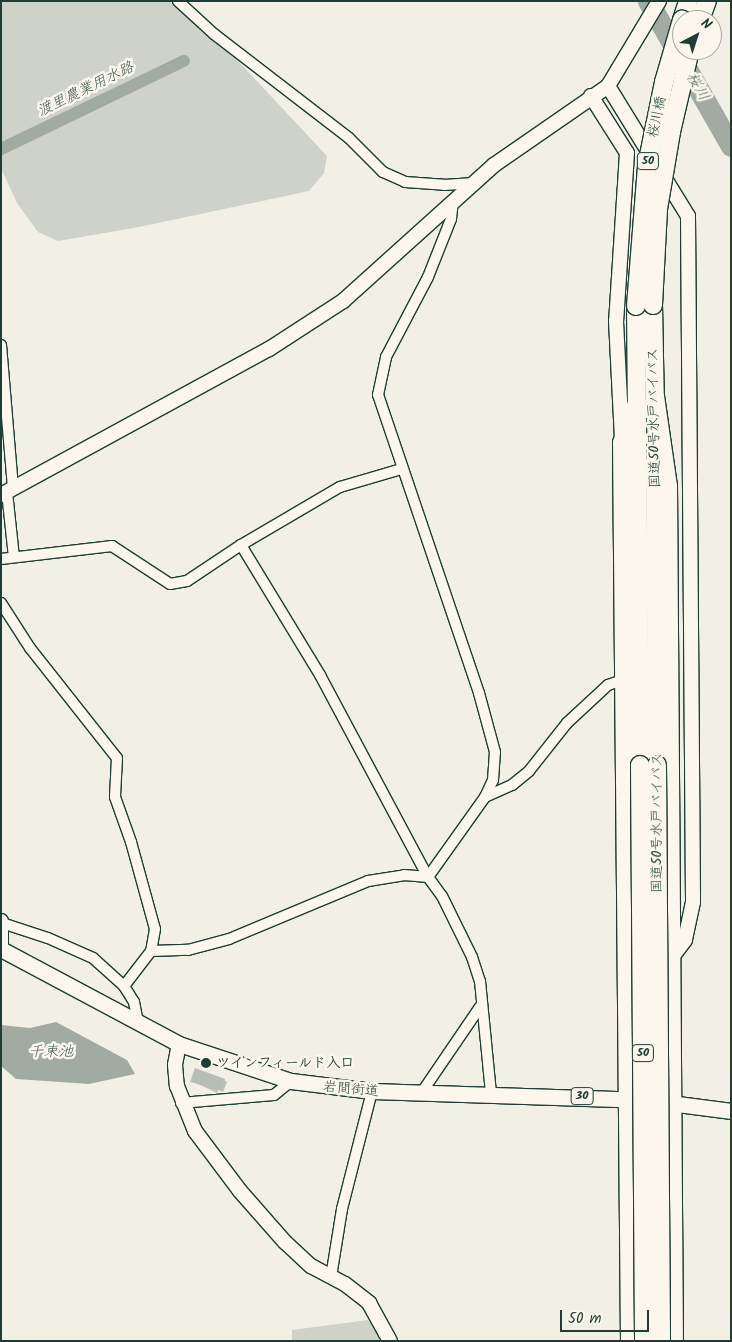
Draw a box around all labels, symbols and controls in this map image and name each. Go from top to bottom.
north arrow [672,10,722,60]
text: N [696,13,716,36]
water label: 渡里農業用水路 [35,59,137,121]
water label: 桜川 [682,70,712,104]
street label: 桜川橋 [644,95,670,139]
road number: 50 [637,152,659,170]
street label: 国道50号水戸バイパス [644,348,664,488]
street label: 国道50号水戸バイパス [649,753,665,893]
water label: 千束池 [29,1044,73,1062]
road number: 50 [632,1044,654,1062]
place label: ツインフィールド入口 [216,1055,356,1071]
marker: ツインフィールド入口 [200,1057,212,1069]
street label: 岩間街道 [322,1078,380,1100]
road number: 30 [570,1086,594,1106]
scale bar [562,1300,651,1332]
text: 50 m [568,1307,602,1331]

